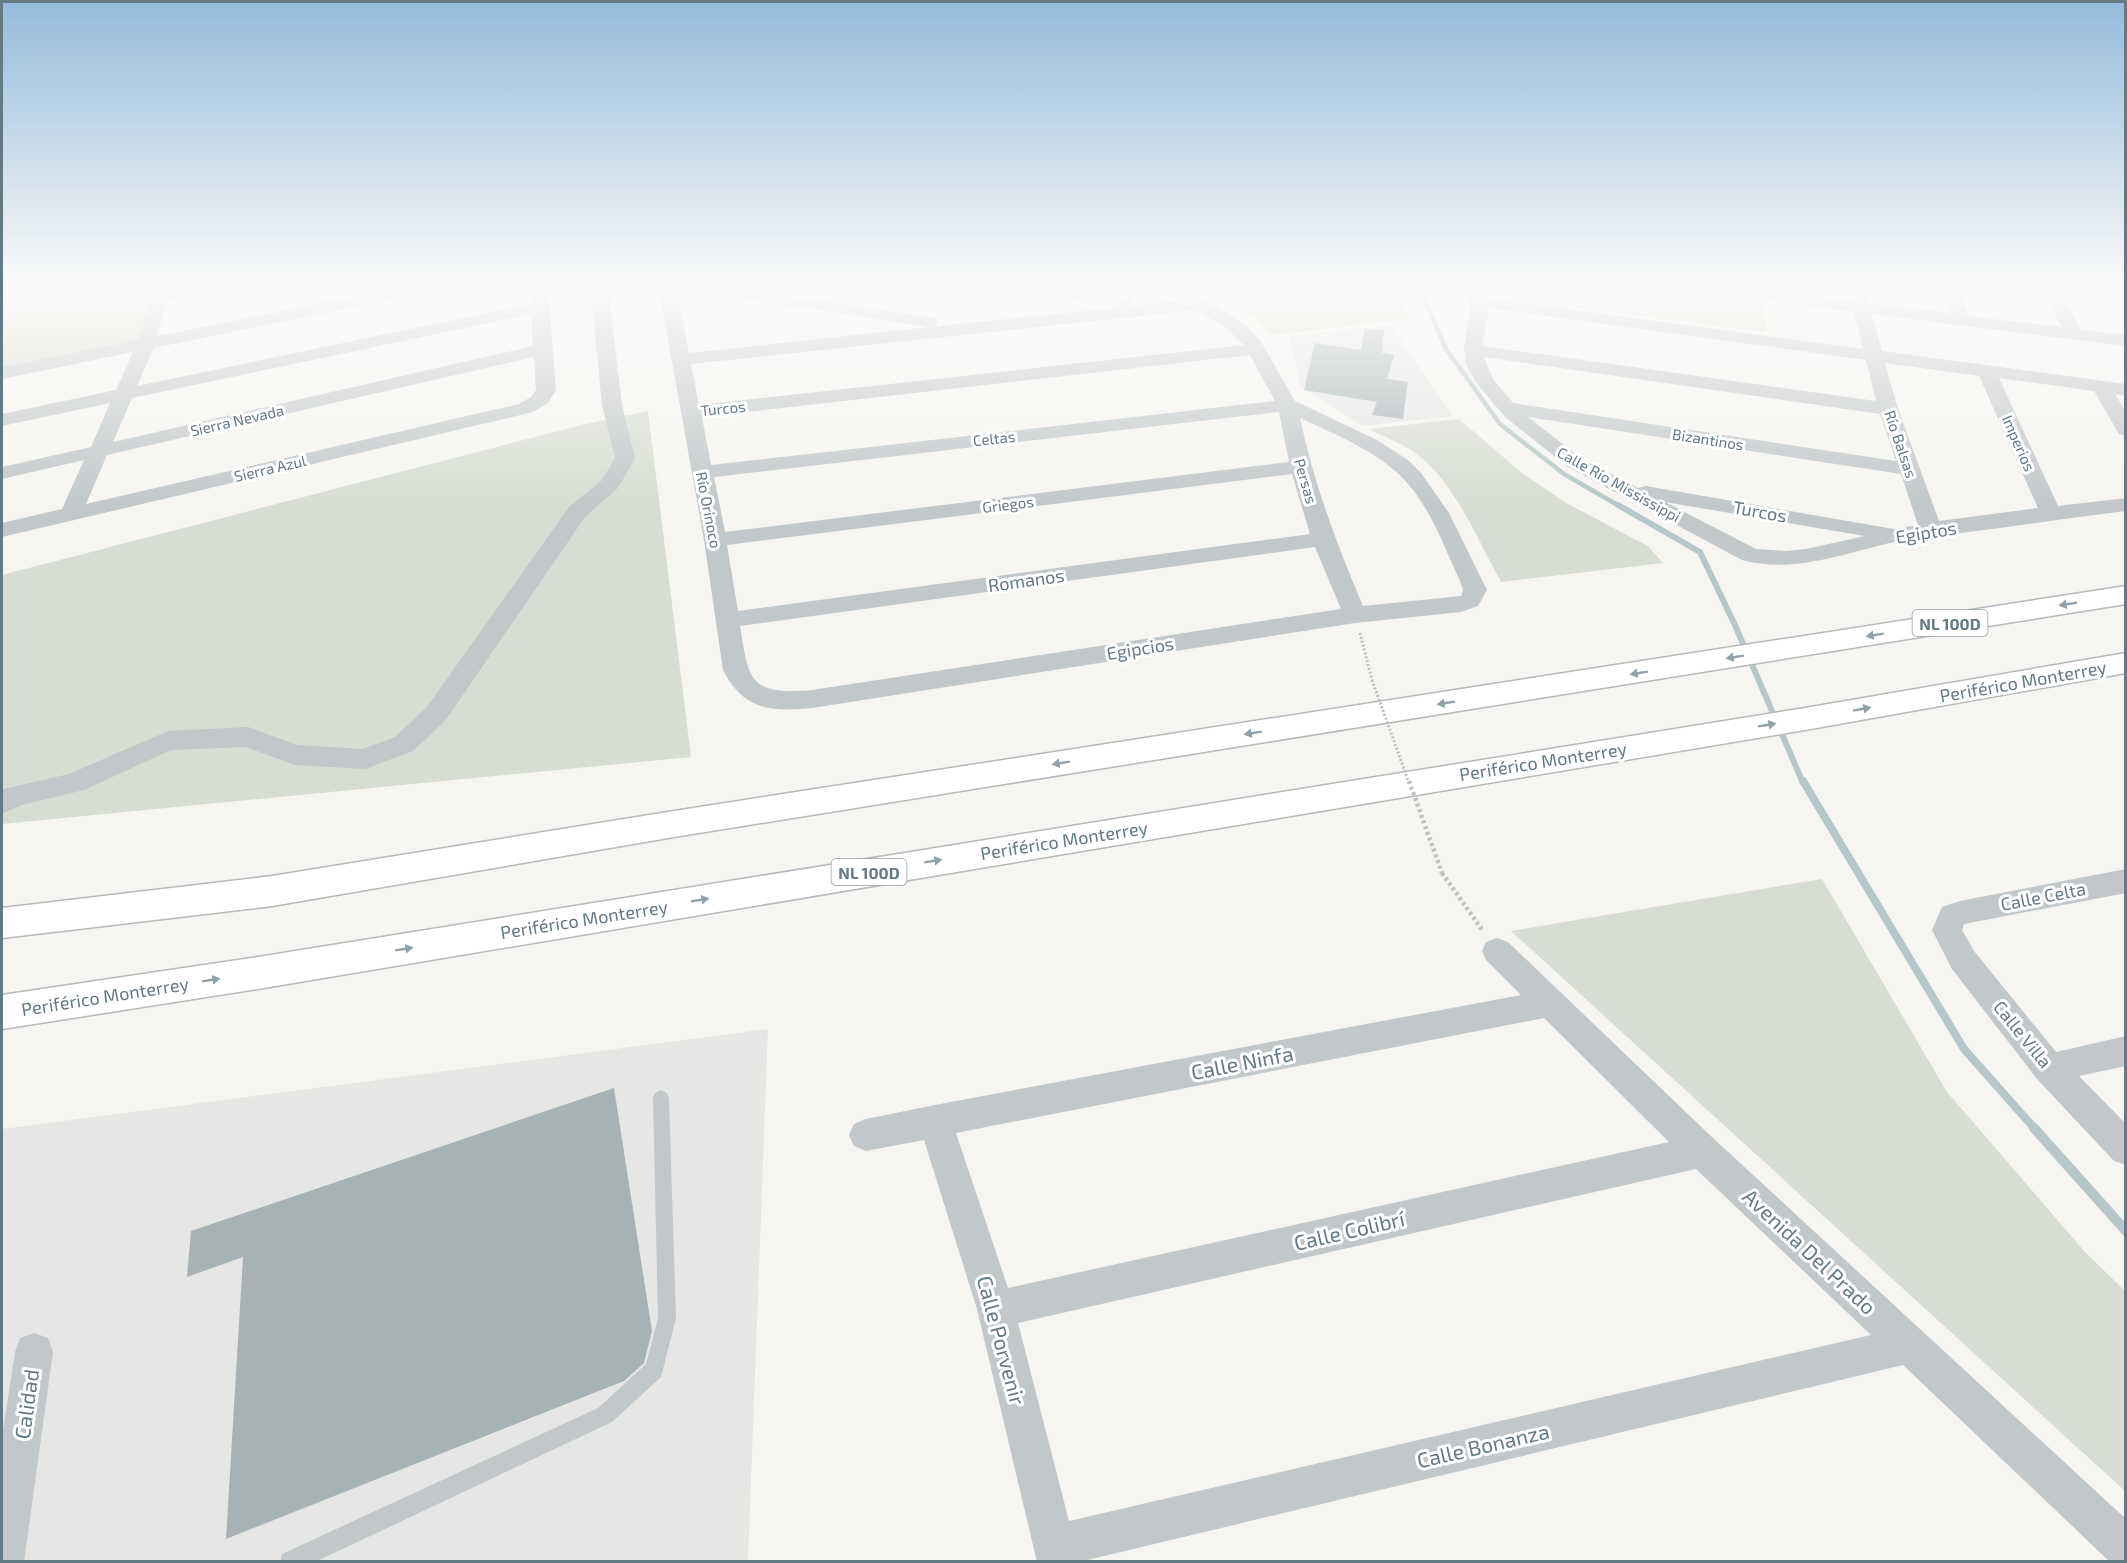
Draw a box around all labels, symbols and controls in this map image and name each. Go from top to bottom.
street label: Turcos [700,397,746,419]
street label: Sierra Nevada [189,401,285,439]
street label: Río Balsas [1881,408,1921,480]
street label: Imperios [1999,412,2039,474]
street label: Bizantinos [1671,424,1745,454]
street label: Celtas [972,427,1016,449]
street label: Calle Río Mississippi [1554,443,1684,525]
street label: Sierra Azul [232,451,308,485]
street label: Persas [1291,456,1321,506]
street label: Río Orinoco [693,470,725,550]
street label: Griegos [981,492,1035,516]
street label: Turcos [1731,495,1789,527]
street label: Egiptos [1894,516,1958,548]
street label: Romanos [986,564,1066,596]
one-way arrow [2058,600,2077,609]
road number: NL 100D [1912,610,1988,636]
one-way arrow [1866,631,1885,640]
street label: Egipcios [1105,632,1175,664]
one-way arrow [1726,653,1745,662]
street label: Periférico Monterrey [1938,655,2109,707]
one-way arrow [1629,668,1648,677]
one-way arrow [1436,699,1455,708]
one-way arrow [1853,704,1872,713]
one-way arrow [1757,720,1776,729]
one-way arrow [1244,729,1263,738]
street label: Periférico Monterrey [1458,737,1629,785]
one-way arrow [1051,759,1070,768]
street label: Periférico Monterrey [979,816,1150,864]
one-way arrow [924,857,943,866]
road number: NL 100D [832,859,906,885]
street label: Calle Celta [1998,877,2088,915]
street label: Periférico Monterrey [499,895,670,943]
one-way arrow [690,895,709,904]
one-way arrow [394,944,413,953]
street label: Periférico Monterrey [20,972,191,1020]
one-way arrow [202,975,221,984]
street label: Calle Villa [1989,996,2057,1072]
street label: Calle Ninfa [1189,1040,1295,1084]
street label: Avenida Del Prado [1738,1183,1882,1319]
street label: Calle Colibrí [1291,1205,1408,1255]
street label: Calle Porvenir [973,1273,1031,1408]
street label: Calidad [9,1367,43,1441]
street label: Calle Bonanza [1414,1418,1552,1472]

